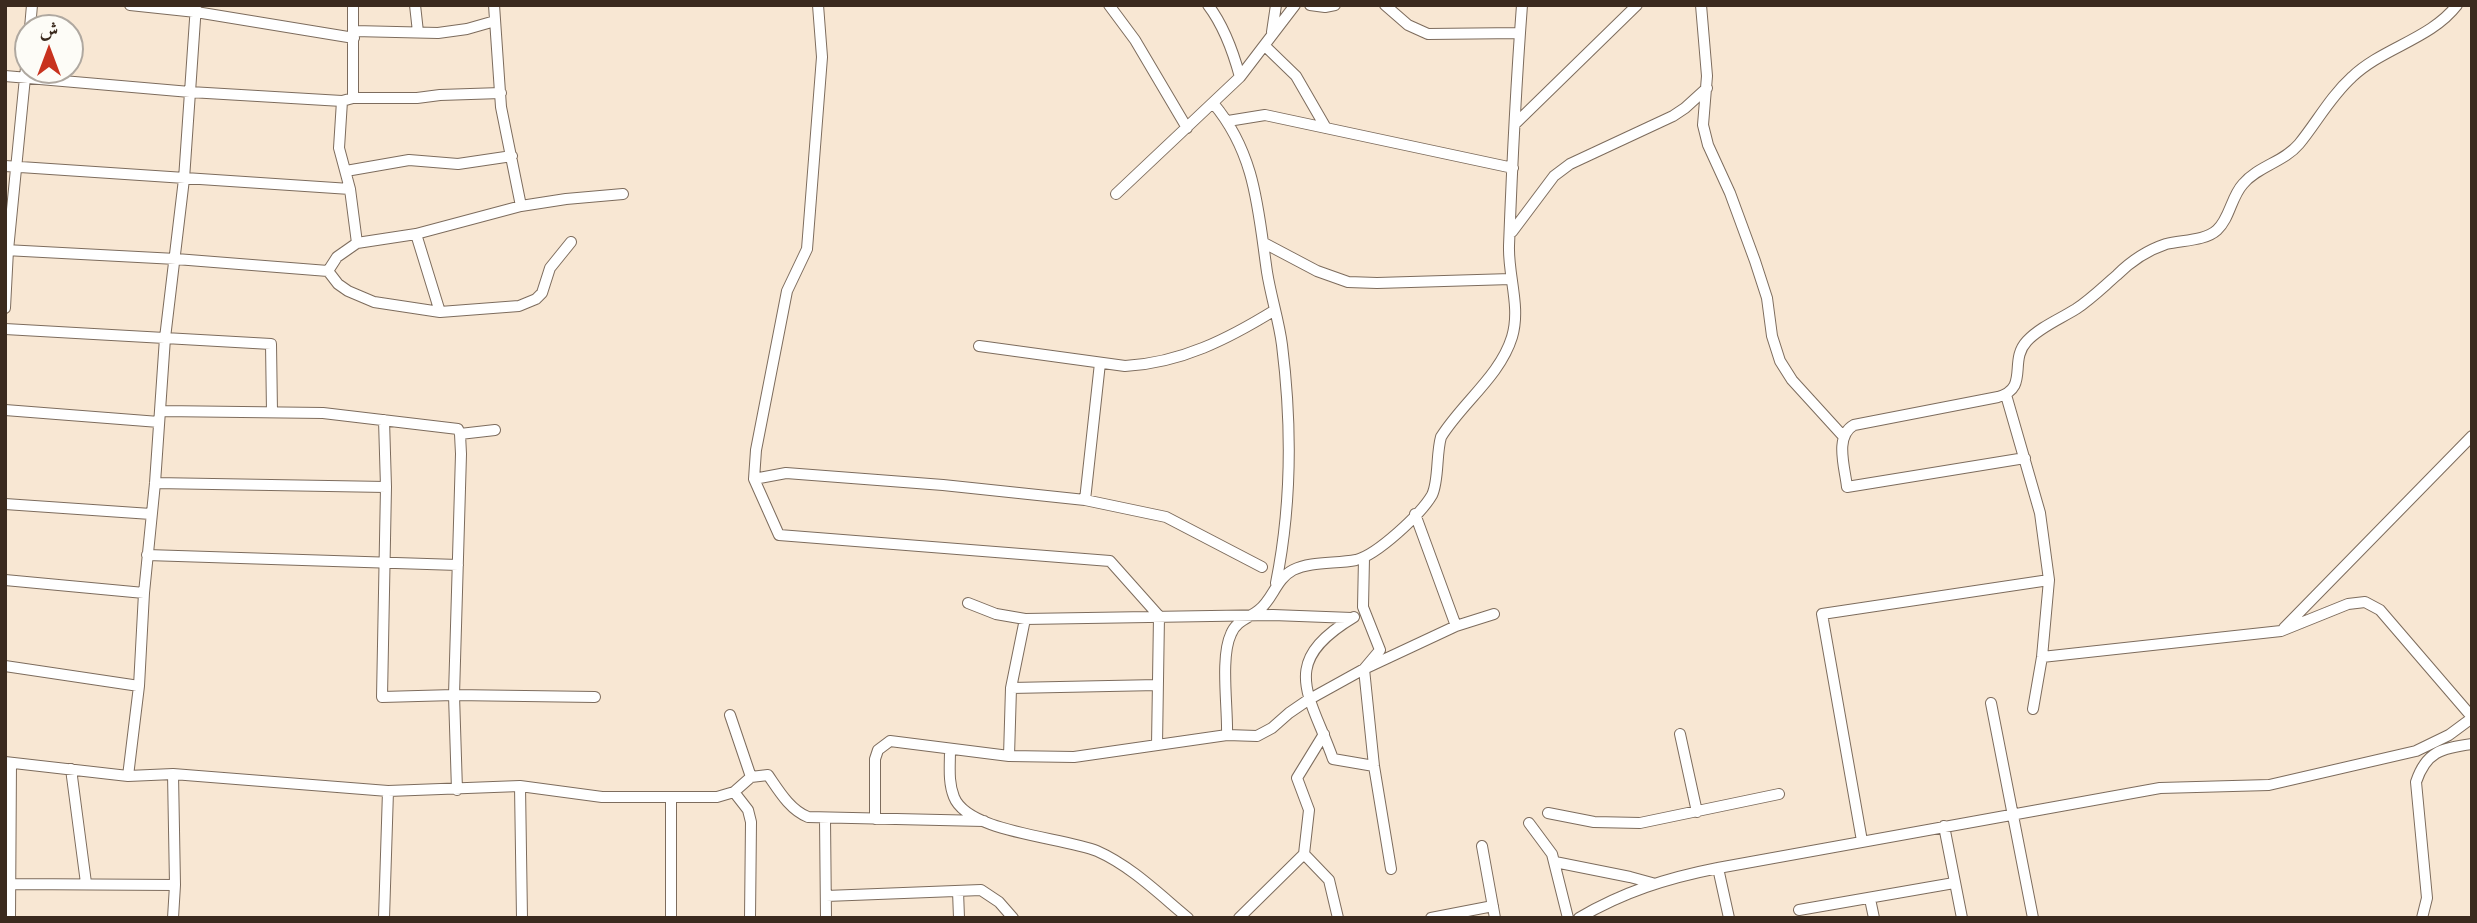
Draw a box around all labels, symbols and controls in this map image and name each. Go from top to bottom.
north arrow [14,14,84,84]
text: ش [40,18,58,42]

